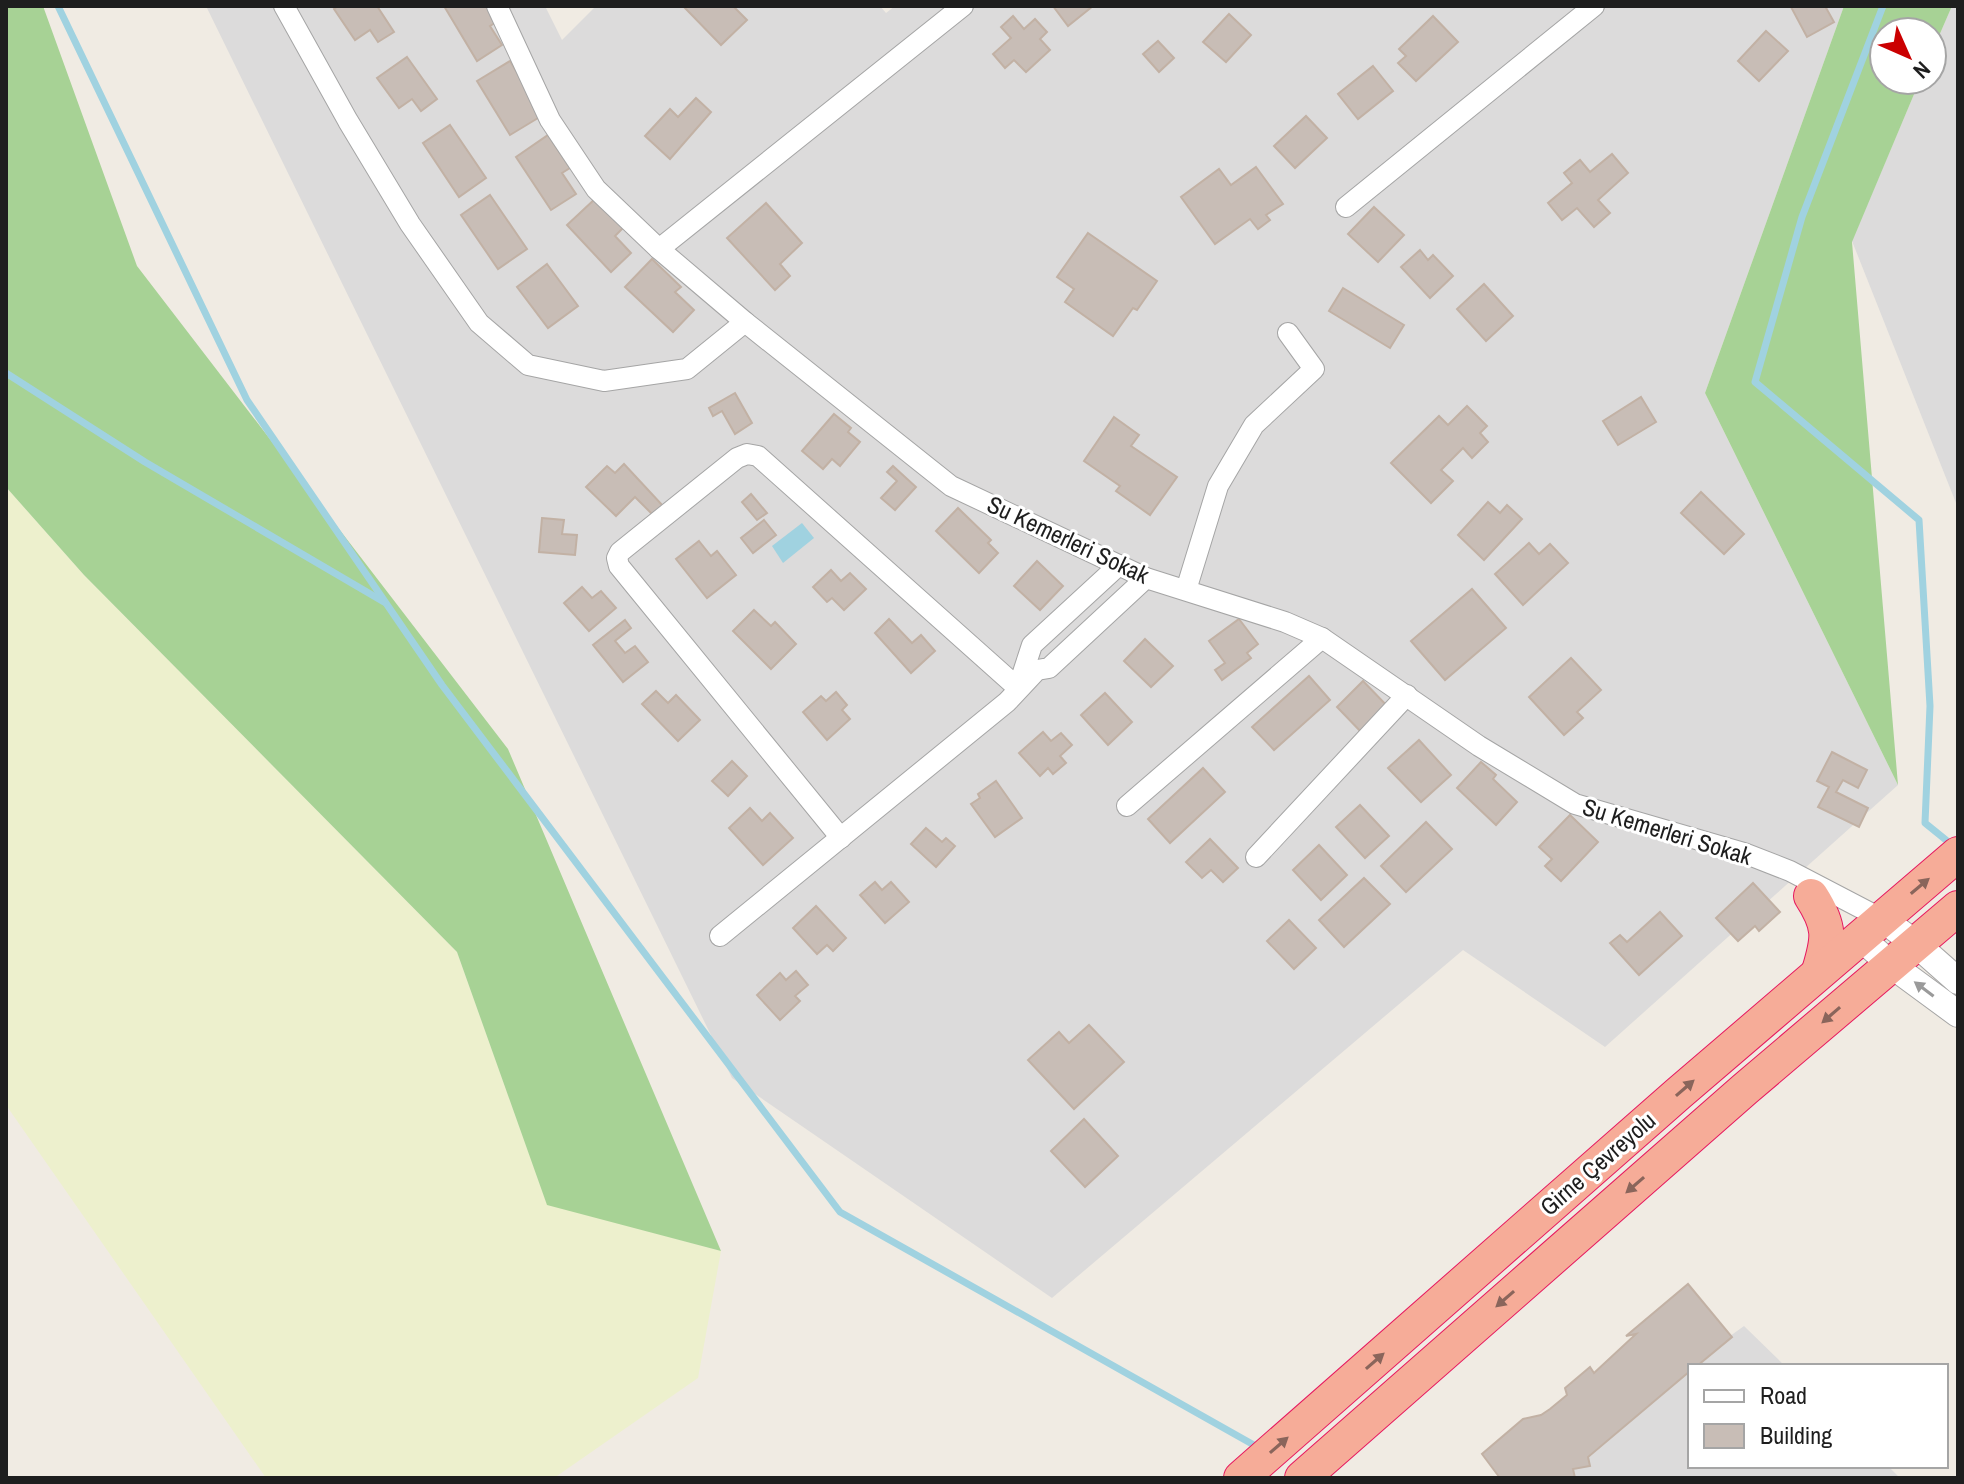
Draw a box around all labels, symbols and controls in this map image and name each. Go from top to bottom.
north arrow [1868,16,1948,96]
text: N [1907,55,1937,85]
street label: Su Kemerleri Sokak [982,488,1155,591]
street label: Su Kemerleri Sokak [1579,790,1756,872]
one-way arrow [1910,878,1930,895]
one-way arrow [1914,982,1934,998]
one-way arrow [1822,1006,1842,1023]
one-way arrow [1674,1080,1694,1097]
street label: Girne Çevreyolu [1533,1104,1662,1222]
one-way arrow [1625,1176,1645,1193]
one-way arrow [1495,1290,1514,1308]
one-way arrow [1364,1353,1384,1370]
legend [1688,1364,1948,1468]
text: Road [1760,1379,1807,1411]
text: Building [1760,1419,1832,1451]
one-way arrow [1269,1437,1288,1455]

